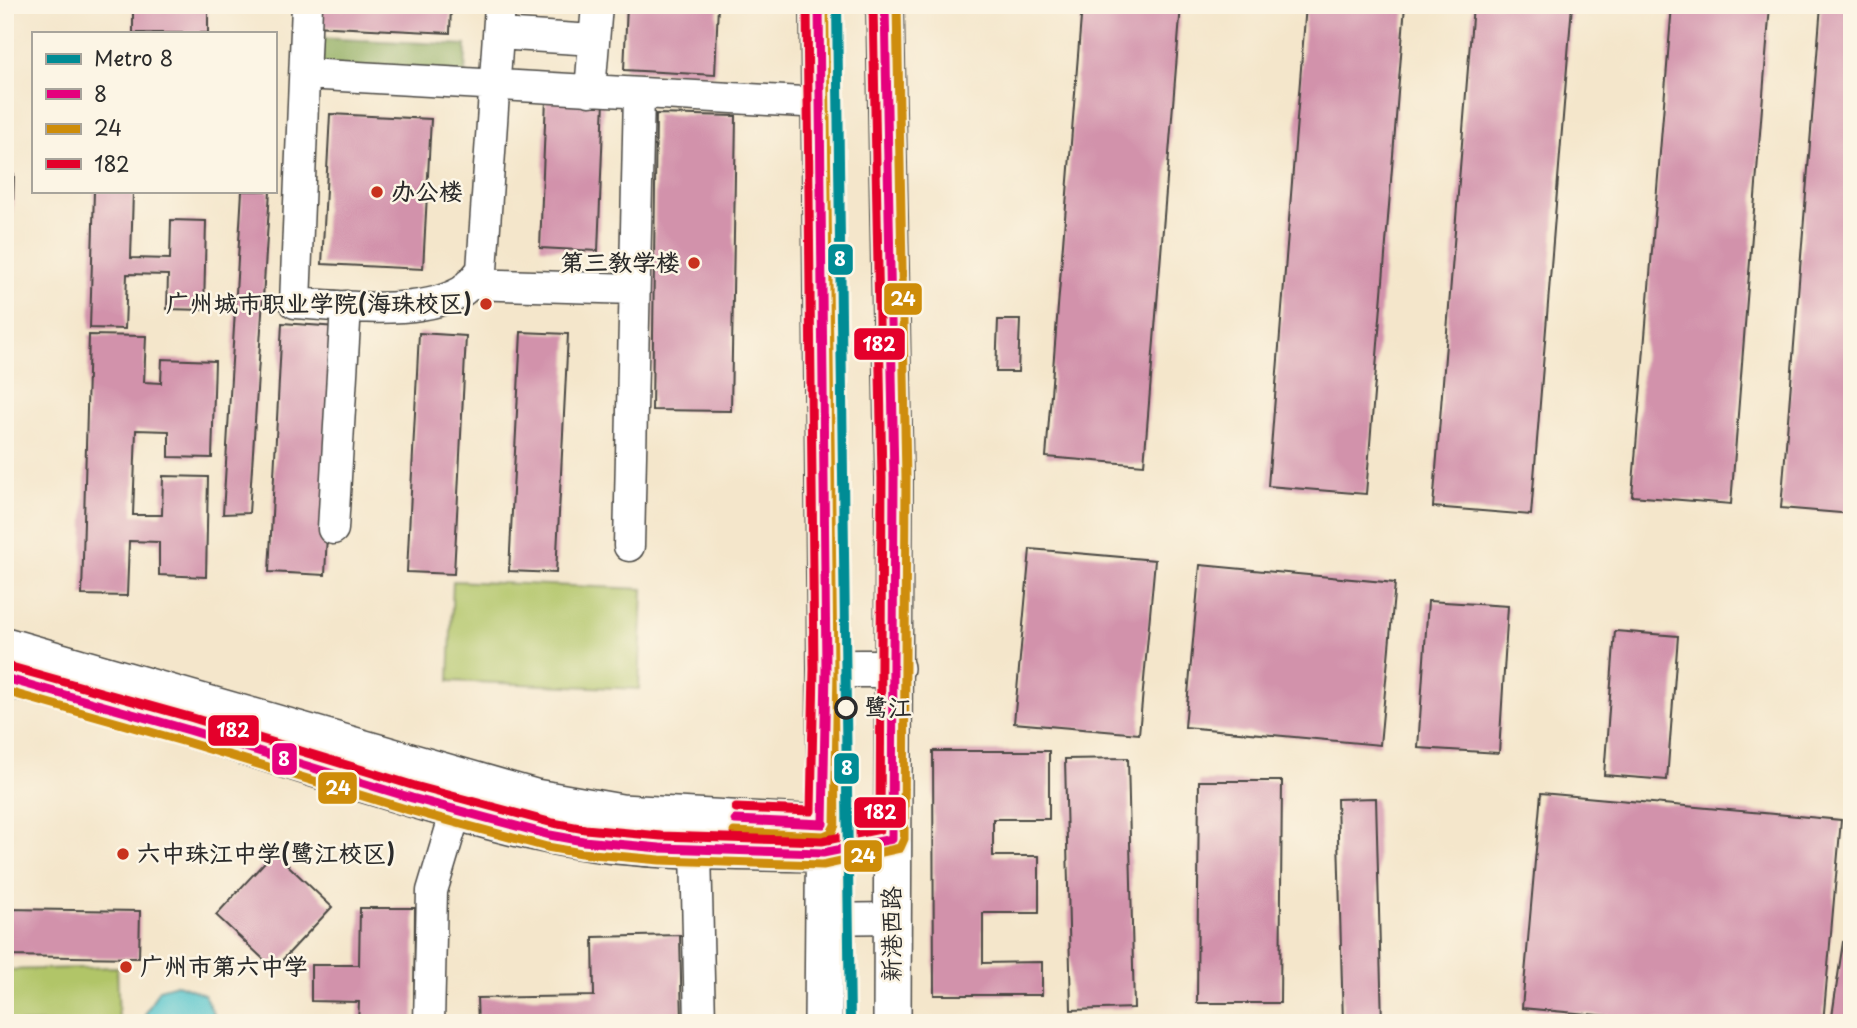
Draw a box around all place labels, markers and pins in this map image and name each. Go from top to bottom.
place label: 办公楼 [391,172,463,208]
marker: 办公楼 [369,184,385,200]
place label: 第三教学楼 [560,243,680,279]
marker: 第三教学楼 [686,255,702,271]
place label: 广州城市职业学院(海珠校区) [166,284,472,320]
marker: 广州城市职业学院(海珠校区) [478,296,494,312]
place label: 鹭江 [864,688,912,724]
marker: 鹭江 [835,697,857,719]
place label: 六中珠江中学(鹭江校区) [137,834,395,870]
marker: 六中珠江中学(鹭江校区) [115,846,131,862]
place label: 广州市第六中学 [140,947,308,983]
marker: 广州市第六中学 [118,959,134,975]

